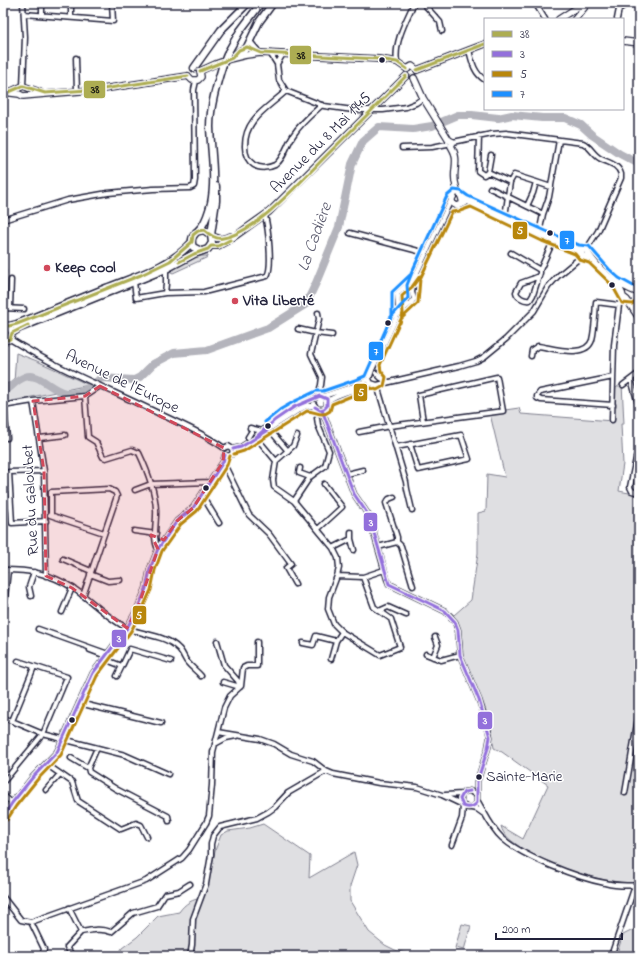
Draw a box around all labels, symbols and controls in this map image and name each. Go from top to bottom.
legend [484,18,624,110]
text: 38 [520,26,530,44]
line badge: 38 [289,45,312,65]
text: 3 [520,46,525,64]
text: 38 [296,48,306,64]
unlabelled marker [377,55,387,65]
text: 5 [520,66,527,84]
line badge: 38 [83,80,106,99]
text: 38 [90,82,100,98]
text: 7 [520,86,525,104]
street label: Avenue du 8 Mai 1945 [265,87,377,199]
water label: La Cadière [291,198,339,275]
line badge: 5 [512,221,528,240]
text: 5 [517,223,524,239]
unlabelled marker [545,228,555,238]
line badge: 7 [559,230,575,250]
text: 7 [565,233,570,249]
place label: Keep cool [55,256,116,280]
marker: Keep cool [42,263,52,273]
unlabelled marker [607,280,617,290]
place label: Vita Liberté [242,289,315,313]
marker: Vita Liberté [230,296,240,306]
unlabelled marker [383,318,393,328]
line badge: 7 [368,341,384,361]
street label: Avenue de l'Europe [61,344,184,420]
text: 7 [374,344,379,360]
line badge: 5 [353,383,368,402]
text: 5 [358,385,365,401]
unlabelled marker [263,421,273,431]
street label: Rue du Galoubet [16,443,46,556]
unlabelled marker [201,483,211,493]
line badge: 3 [363,512,378,532]
text: 3 [368,515,374,531]
line badge: 5 [132,605,147,625]
text: 5 [136,608,143,624]
line badge: 3 [111,629,127,648]
text: 3 [116,631,122,647]
line badge: 3 [477,711,493,730]
text: 3 [482,713,488,729]
unlabelled marker [67,715,77,725]
place label: Sainte-Marie [486,766,563,788]
marker: Sainte-Marie [474,772,484,782]
scale bar [496,915,622,941]
text: 200 m [502,921,531,939]

